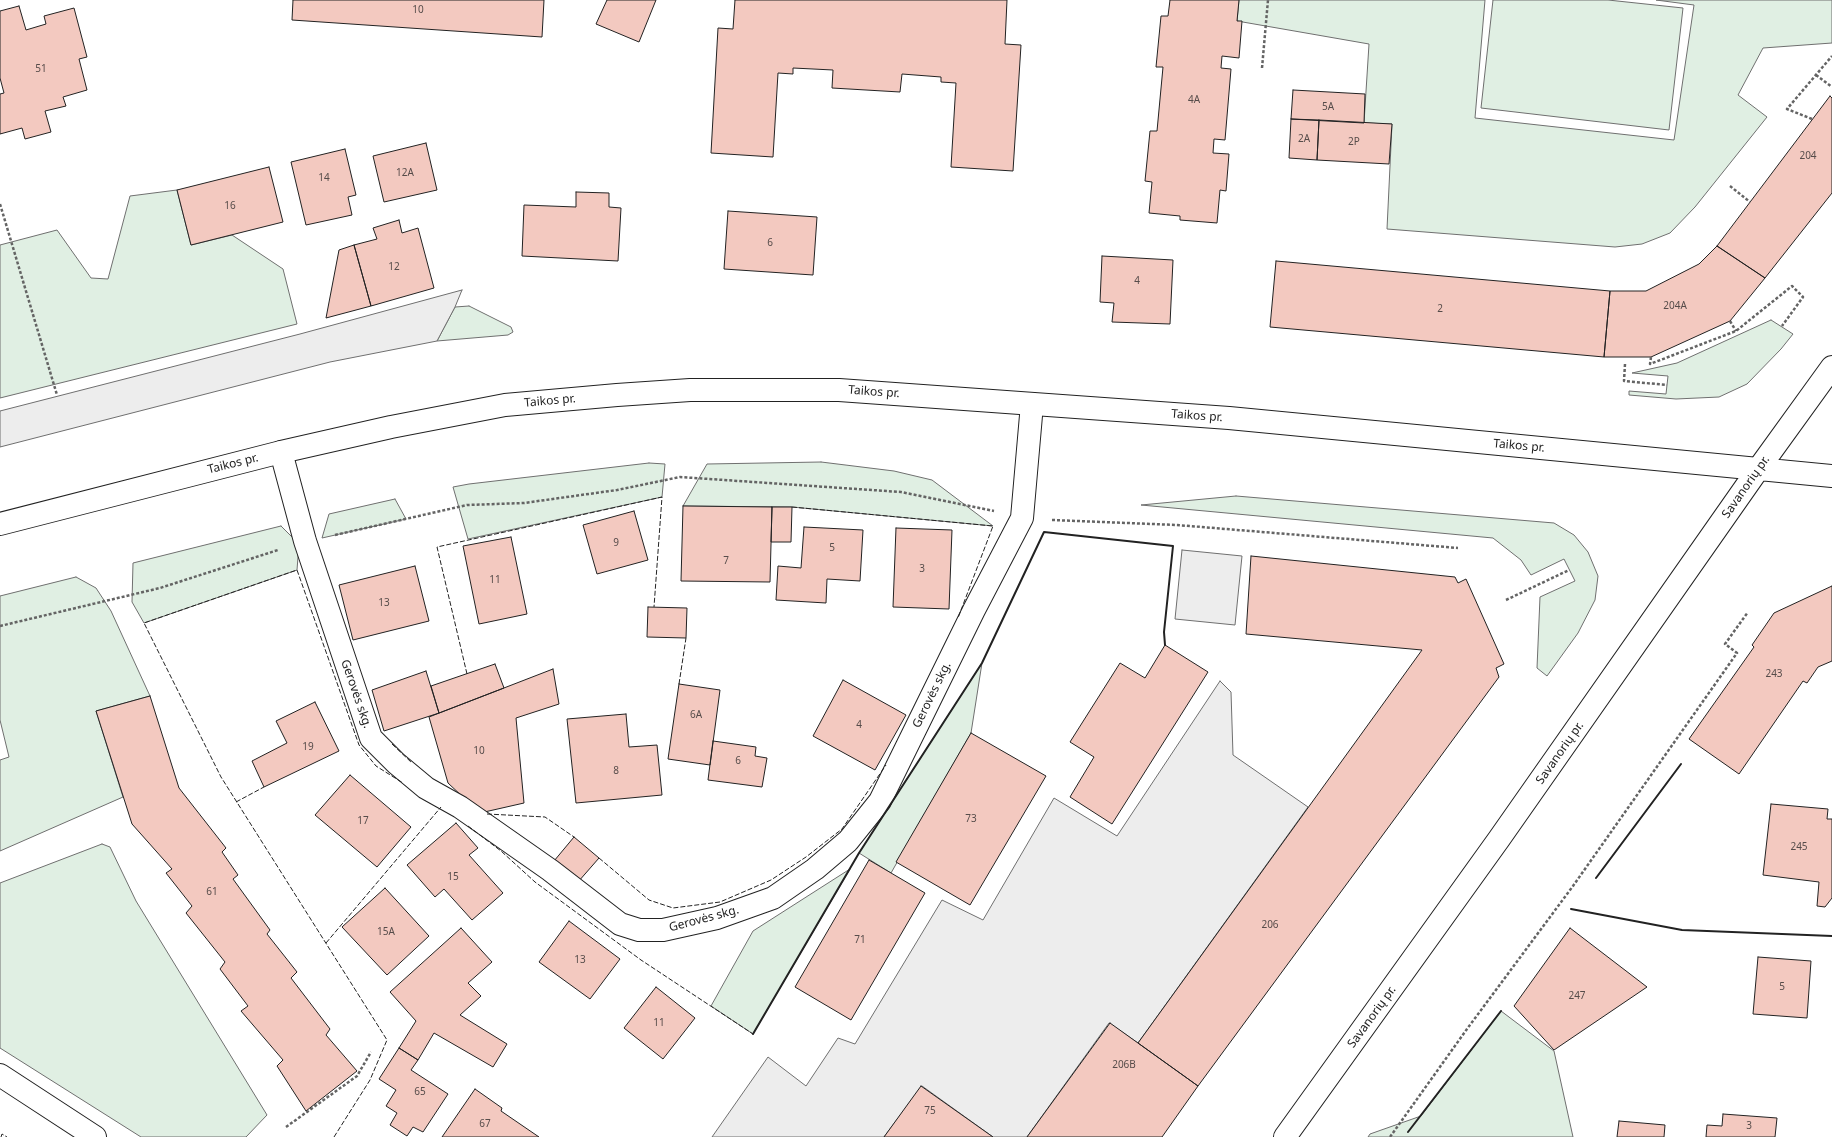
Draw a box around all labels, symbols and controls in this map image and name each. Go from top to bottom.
house number: 10 [412,4,424,16]
house number: 51 [35,63,47,75]
house number: 4A [1188,94,1200,106]
house number: 5A [1322,101,1334,113]
house number: 2A [1298,133,1310,145]
house number: 2P [1348,136,1360,148]
house number: 204 [1799,150,1817,162]
house number: 12A [396,167,414,179]
house number: 14 [318,172,330,184]
house number: 16 [224,200,236,212]
house number: 6 [767,237,773,249]
house number: 12 [388,261,400,273]
house number: 4 [1134,275,1140,287]
house number: 204A [1663,300,1687,312]
house number: 2 [1437,303,1443,315]
street label: Taikos pr. [848,383,900,401]
street label: Taikos pr. [524,392,576,410]
street label: Taikos pr. [1171,407,1223,425]
street label: Taikos pr. [1493,437,1545,455]
street label: Taikos pr. [206,451,260,477]
street label: Savanorių pr. [1719,453,1773,521]
house number: 9 [613,537,619,549]
house number: 5 [829,542,835,554]
house number: 7 [723,555,729,567]
house number: 3 [919,563,925,575]
house number: 11 [489,574,501,586]
house number: 13 [378,597,390,609]
street label: Gerovės skg. [338,658,374,730]
street label: Gerovės skg. [910,660,954,730]
house number: 243 [1765,668,1783,680]
house number: 6A [690,709,702,721]
house number: 4 [856,719,862,731]
street label: Savanorių pr. [1533,719,1587,787]
house number: 19 [302,741,314,753]
house number: 10 [473,745,485,757]
house number: 6 [735,755,741,767]
house number: 8 [613,765,619,777]
house number: 73 [965,813,977,825]
house number: 17 [357,815,369,827]
house number: 245 [1790,841,1808,853]
house number: 15 [447,871,459,883]
house number: 61 [206,886,218,898]
street label: Gerovės skg. [667,903,741,935]
house number: 206 [1261,919,1279,931]
house number: 15A [377,926,395,938]
house number: 71 [854,934,866,946]
house number: 13 [574,954,586,966]
house number: 5 [1779,981,1785,993]
street label: Savanorių pr. [1345,983,1399,1051]
house number: 247 [1568,990,1586,1002]
house number: 11 [653,1017,665,1029]
house number: 206B [1112,1059,1136,1071]
house number: 65 [414,1086,426,1098]
house number: 75 [924,1105,936,1117]
house number: 67 [479,1118,491,1130]
house number: 3 [1746,1120,1752,1132]

